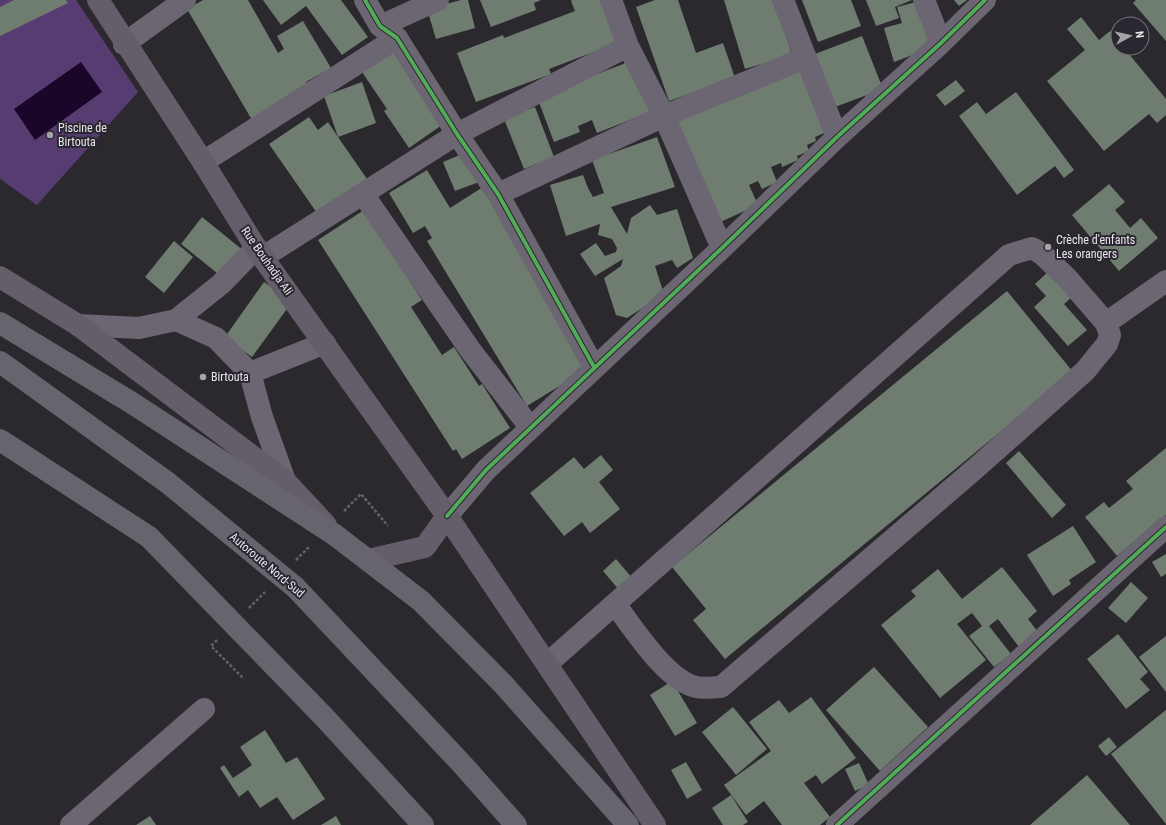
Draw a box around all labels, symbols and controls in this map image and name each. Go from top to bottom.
north arrow [1110,16,1150,56]
text: N [1133,30,1146,39]
place label: Piscine de Birtouta [58,121,107,149]
marker: Piscine de Birtouta [45,130,55,140]
street label: Rue Bouhadja Ali [238,224,296,298]
place label: Crèche d'enfants Les orangers [1056,233,1135,261]
marker: Crèche d'enfants Les orangers [1043,242,1053,252]
place label: Birtouta [211,370,249,384]
marker: Birtouta [198,372,208,382]
street label: Autoroute Nord-Sud [227,530,307,600]

